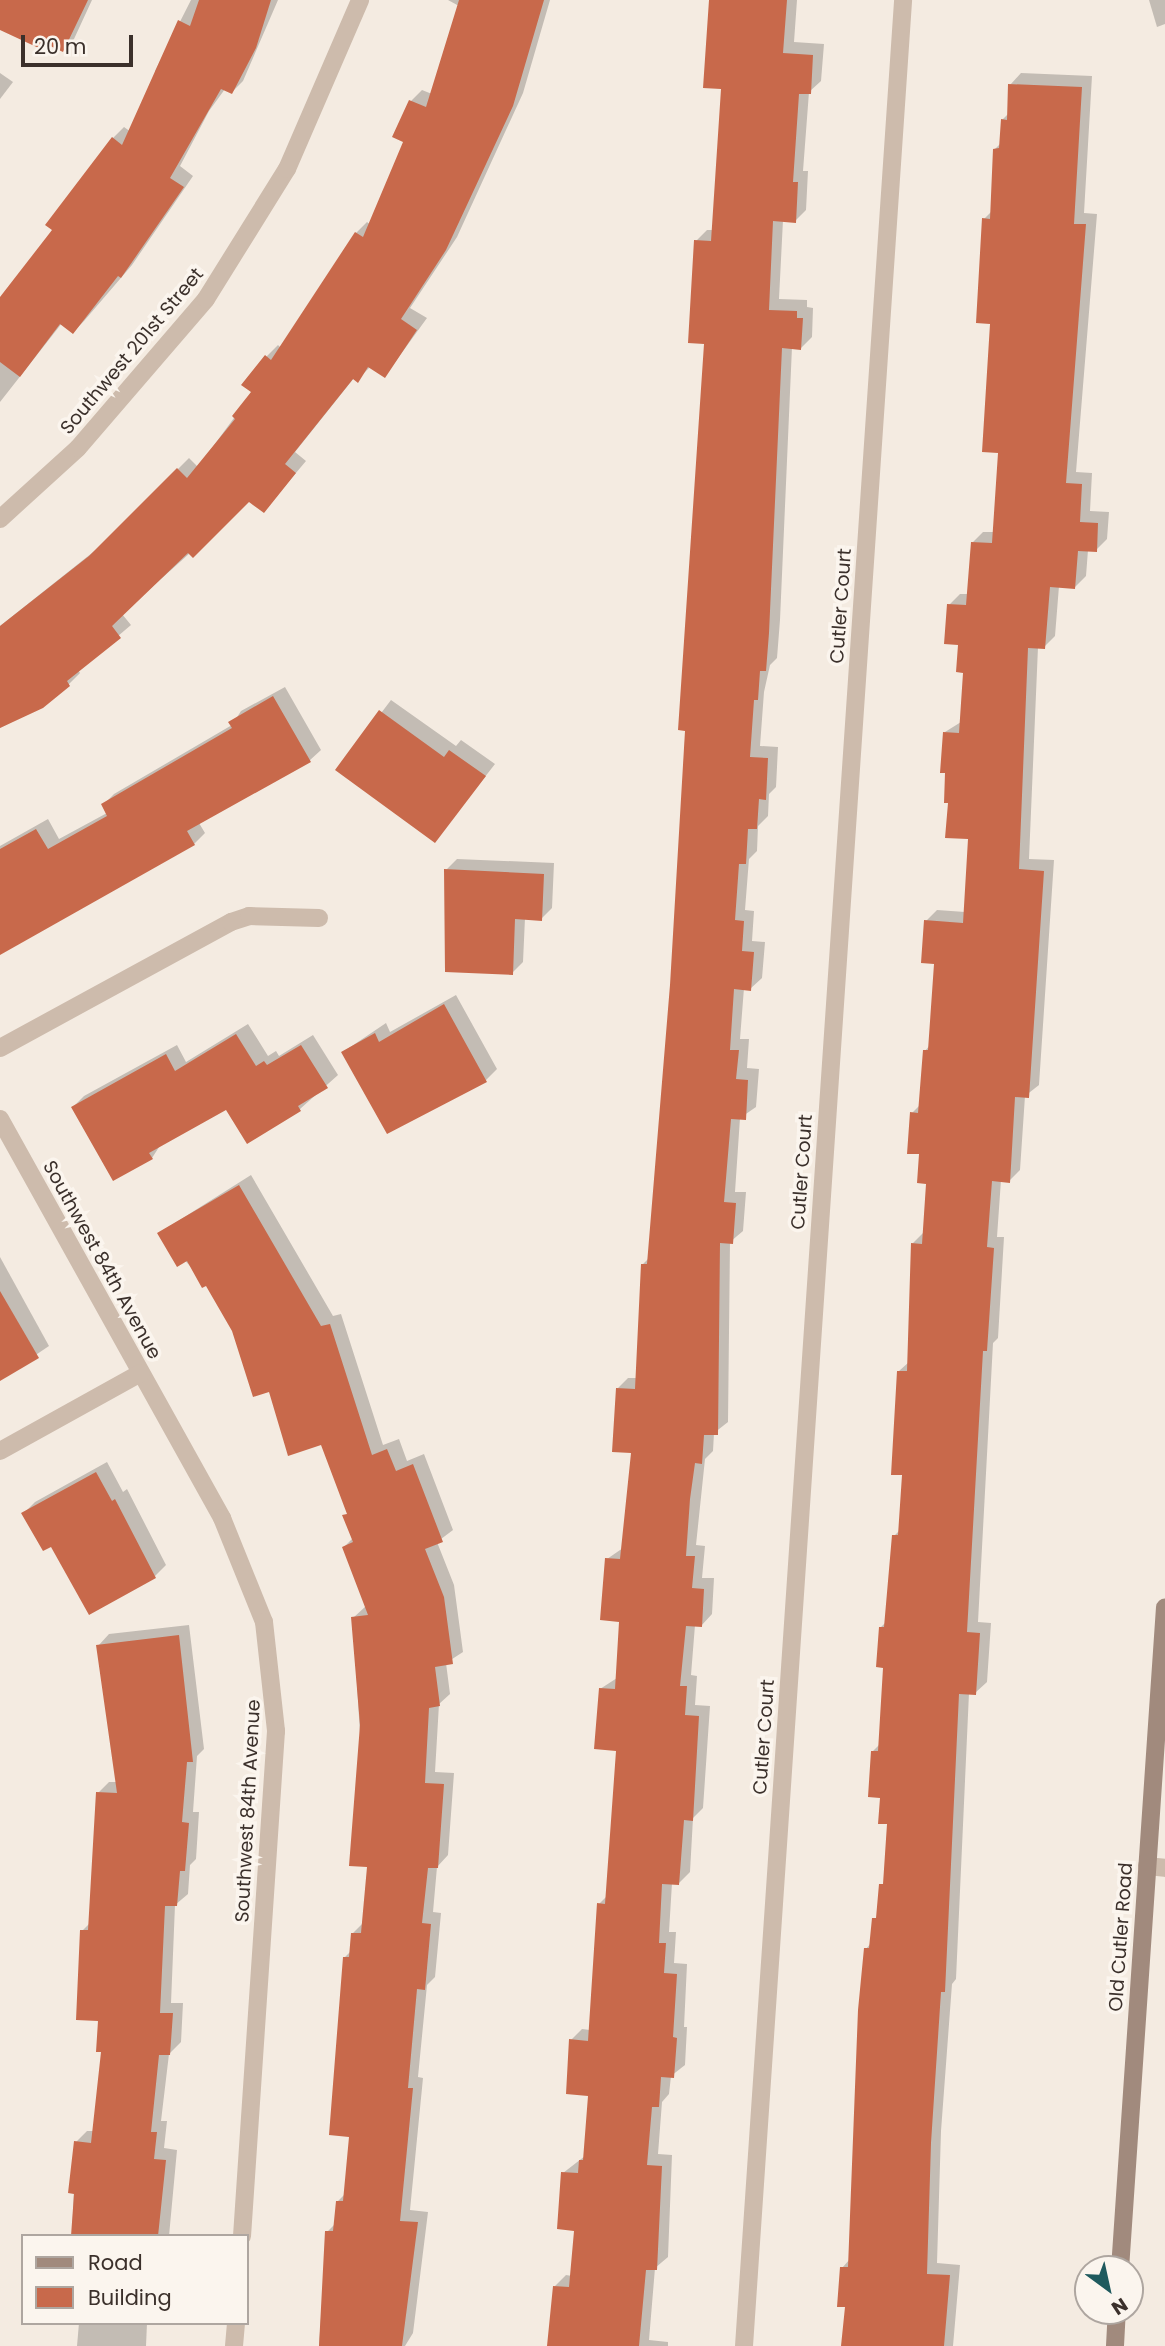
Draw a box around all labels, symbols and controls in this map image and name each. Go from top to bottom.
scale bar [24,21,136,65]
text: 20 m [34,32,87,61]
street label: Southwest 201st Street [56,263,208,439]
street label: Cutler Court [826,548,856,664]
street label: Cutler Court [787,1114,817,1230]
street label: Southwest 84th Avenue [38,1157,166,1363]
street label: Cutler Court [749,1679,779,1795]
street label: Southwest 84th Avenue [231,1699,265,1923]
street label: Old Cutler Road [1104,1862,1138,2012]
legend [21,2234,248,2325]
text: Road [88,2248,143,2277]
north arrow [1074,2255,1144,2325]
text: Building [88,2283,172,2312]
text: N [1106,2291,1133,2322]

